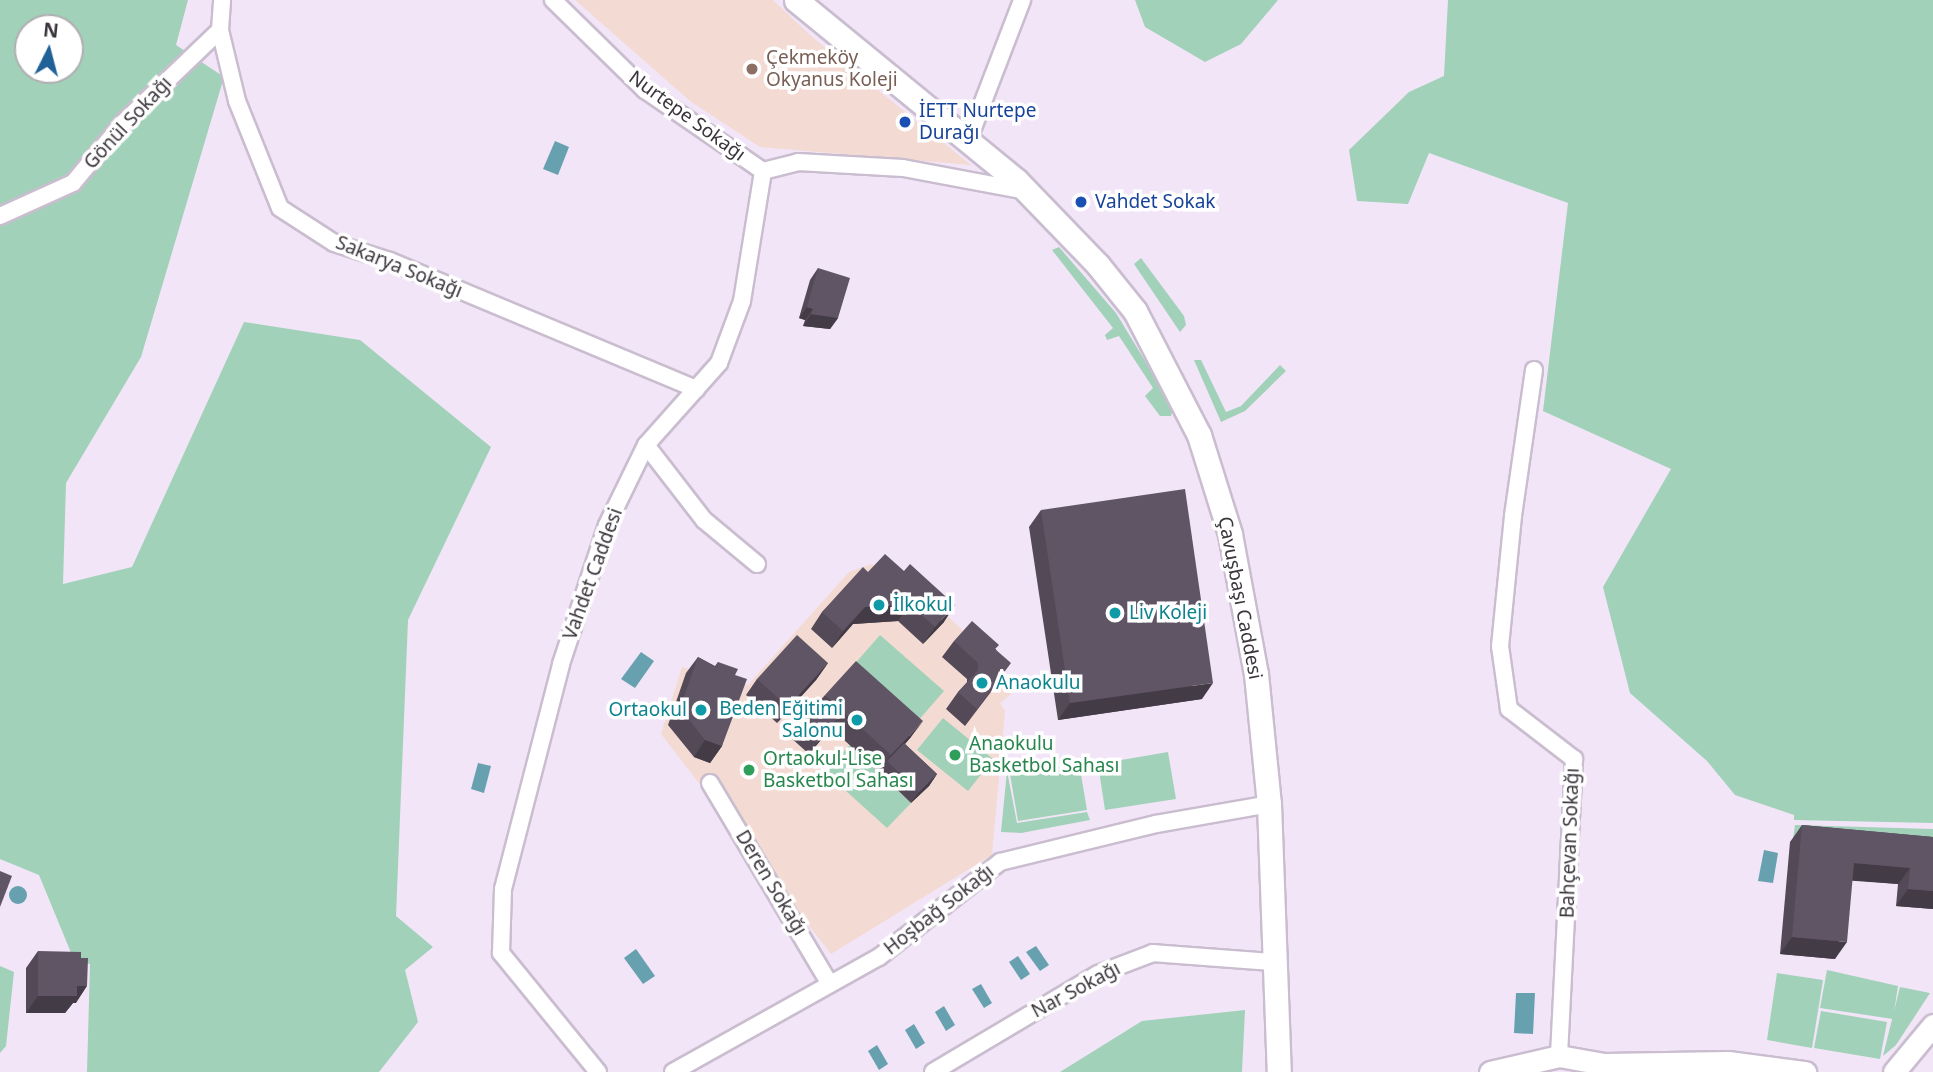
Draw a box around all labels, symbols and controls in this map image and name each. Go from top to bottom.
north arrow [14,14,84,84]
text: N [42,16,60,44]
place label: Çekmeköy Okyanus Koleji [766,47,898,91]
marker: Çekmeköy Okyanus Koleji [744,61,760,77]
street label: Nurtepe Sokağı [624,66,750,166]
street label: Gönül Sokağı [79,72,177,174]
place label: İETT Nurtepe Durağı [919,100,1036,144]
marker: İETT Nurtepe Durağı [897,114,913,130]
place label: Vahdet Sokak [1095,191,1215,213]
marker: Vahdet Sokak [1073,194,1089,210]
street label: Sakarya Sokağı [332,231,466,303]
street label: Vahdet Caddesi [559,505,627,643]
street label: Çavuşbaşı Caddesi [1213,515,1267,681]
place label: İlkokul [893,594,953,616]
marker: İlkokul [871,597,887,613]
place label: Liv Koleji [1129,602,1207,624]
marker: Liv Koleji [1107,605,1123,621]
place label: Anaokulu [996,672,1081,694]
marker: Anaokulu [974,675,990,691]
place label: Beden Eğitimi Salonu [719,698,843,742]
place label: Ortaokul [609,699,687,721]
marker: Ortaokul [693,702,709,718]
marker: Beden Eğitimi Salonu [849,712,865,728]
place label: Anaokulu Basketbol Sahası [969,733,1119,777]
marker: Anaokulu Basketbol Sahası [947,747,963,763]
place label: Ortaokul-Lise Basketbol Sahası [763,748,913,792]
marker: Ortaokul-Lise Basketbol Sahası [741,762,757,778]
street label: Bahçevan Sokağı [1556,767,1584,919]
street label: Deren Sokağı [731,826,811,940]
street label: Hoşbağ Sokağı [880,860,998,960]
street label: Nar Sokağı [1028,957,1124,1023]

